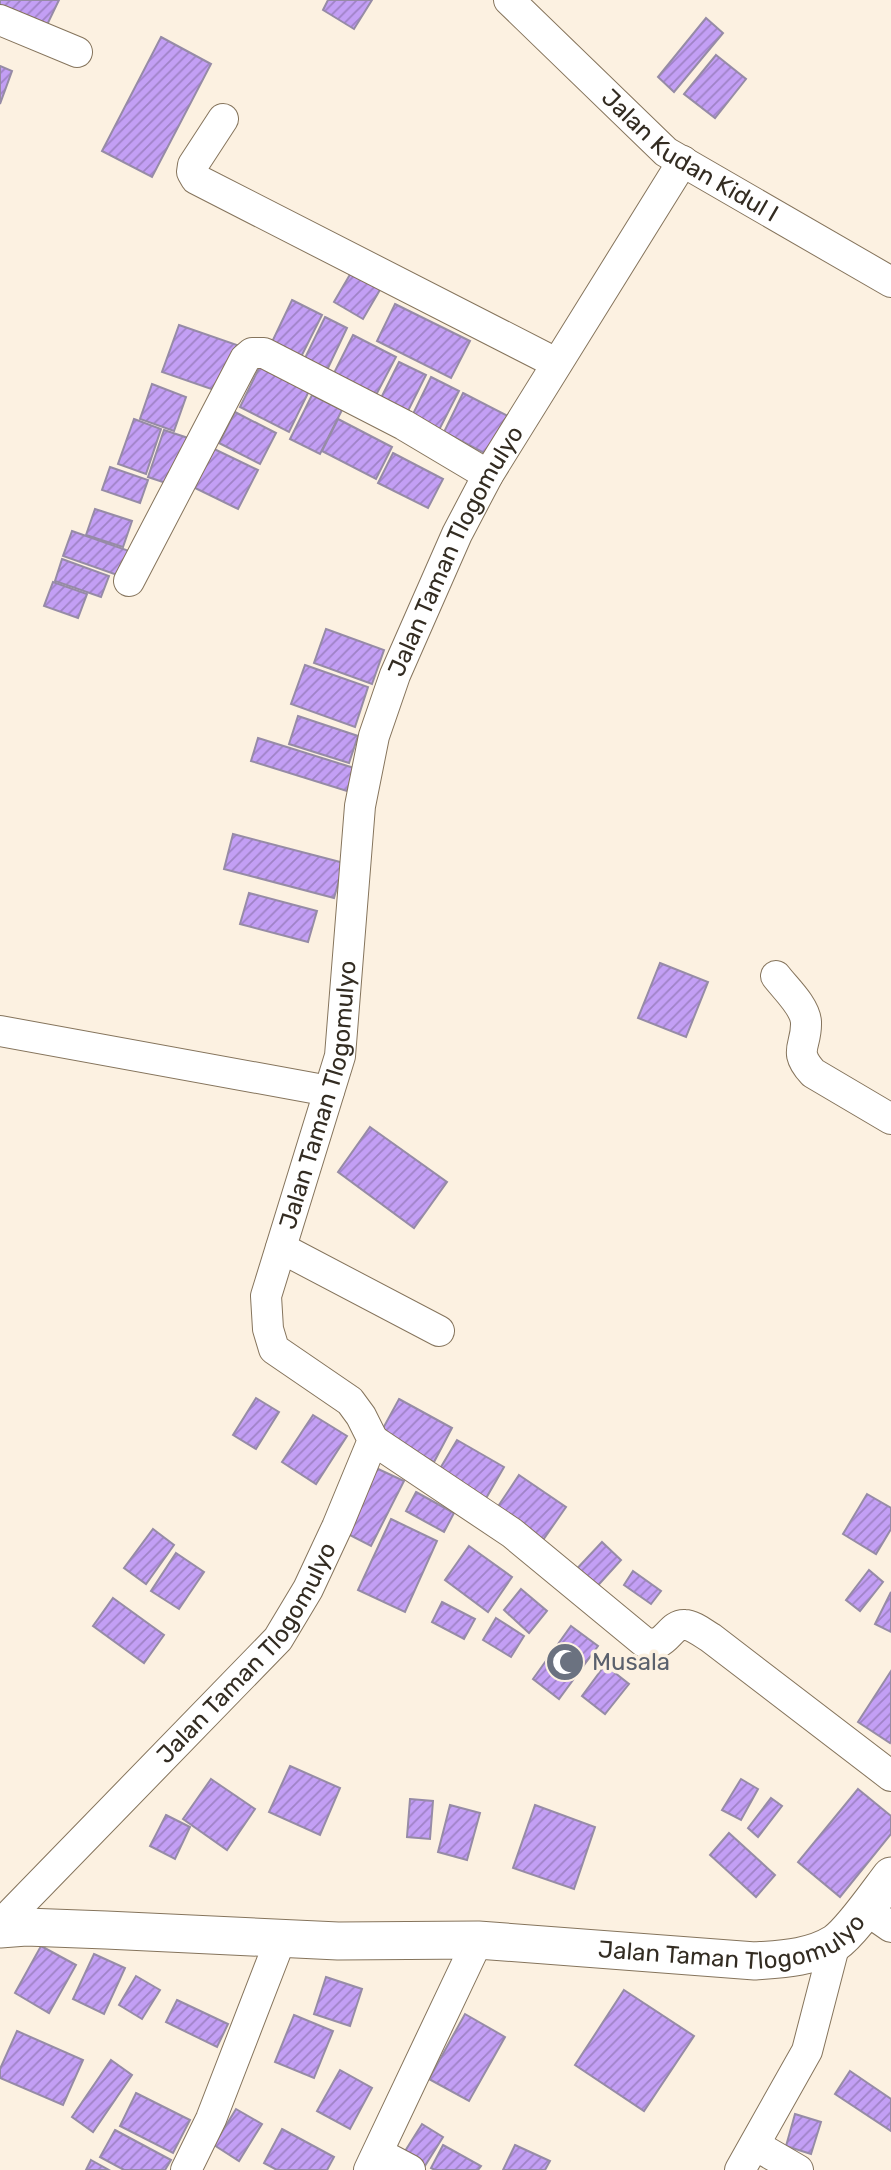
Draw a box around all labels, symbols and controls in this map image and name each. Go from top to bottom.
street label: Jalan Kudan Kidul I [596,83,783,228]
street label: Jalan Taman Tlogomulyo [382,421,529,681]
street label: Jalan Taman Tlogomulyo [273,960,362,1233]
street label: Jalan Taman Tlogomulyo [151,1538,342,1769]
mosque icon: Musala [544,1641,586,1683]
place label: Musala [592,1648,670,1676]
street label: Jalan Taman Tlogomulyo [597,1908,871,1975]

